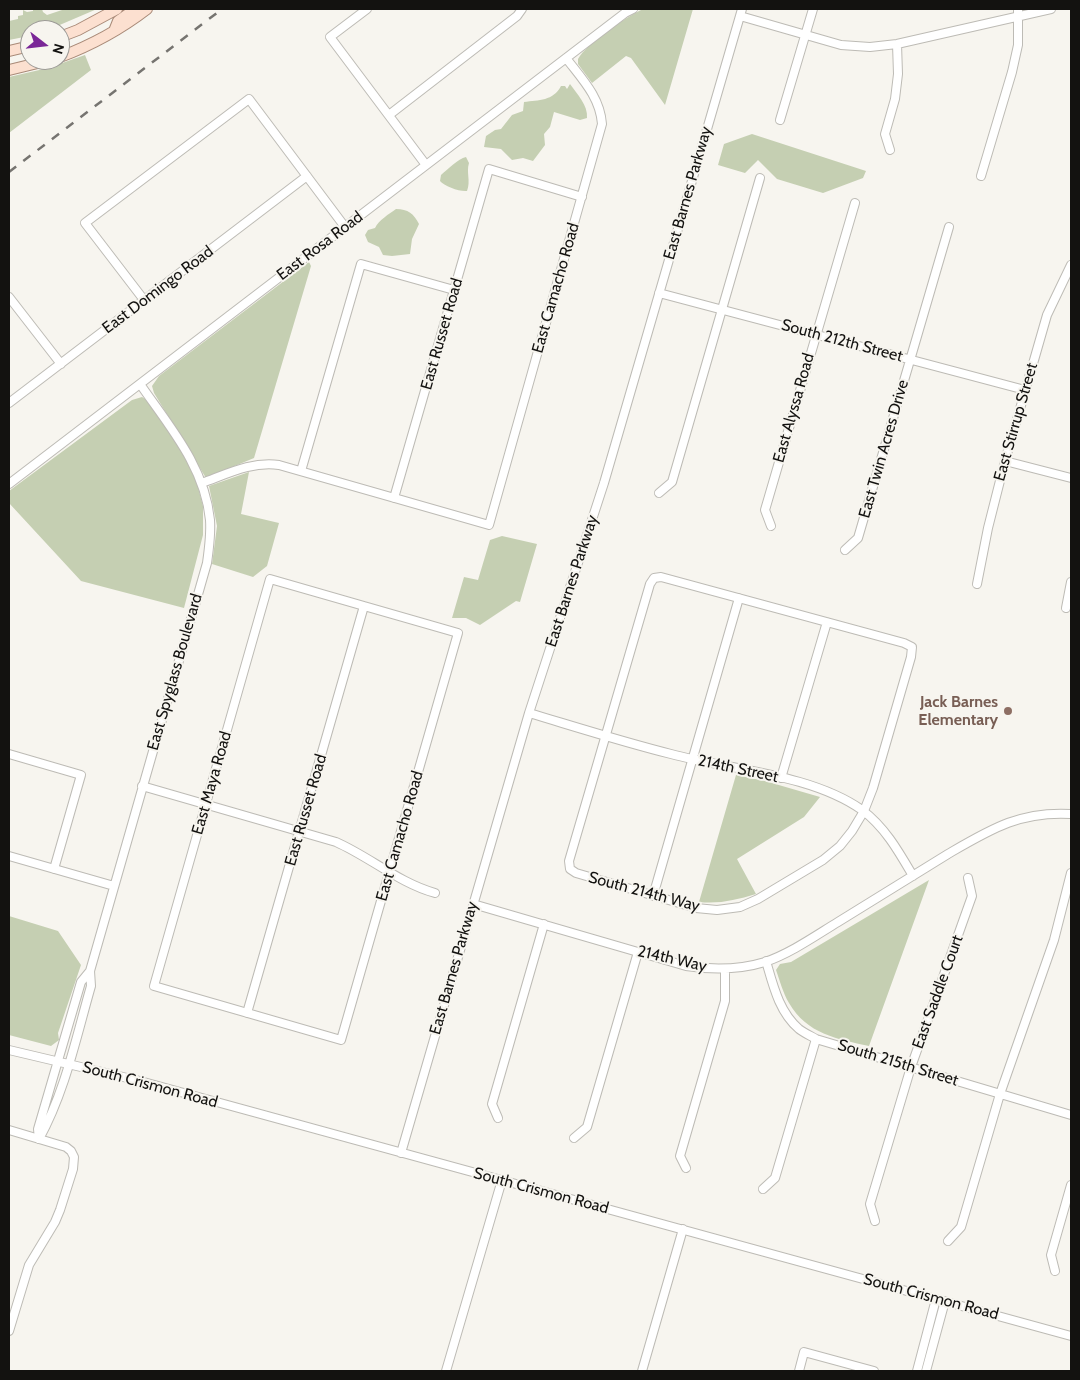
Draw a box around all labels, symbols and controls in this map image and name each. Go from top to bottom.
north arrow [20,20,70,70]
text: N [48,42,68,56]
street label: East Barnes Parkway [660,124,716,262]
street label: East Rosa Road [273,207,367,285]
street label: East Camacho Road [528,221,584,355]
street label: East Domingo Road [99,242,217,338]
street label: East Russet Road [417,276,467,392]
street label: South 212th Street [779,316,905,366]
street label: East Alyssa Road [769,351,819,465]
street label: East Stirrup Street [990,361,1042,483]
street label: East Twin Acres Drive [855,378,913,520]
street label: East Barnes Parkway [542,513,602,649]
street label: East Spyglass Boulevard [143,591,207,753]
place label: Jack Barnes Elementary [918,692,998,730]
marker: Jack Barnes Elementary [1002,705,1014,717]
street label: East Maya Road [188,729,236,837]
street label: 214th Street [696,751,780,787]
street label: East Russet Road [281,752,331,868]
street label: East Camacho Road [372,769,428,903]
street label: South 214th Way [586,868,702,916]
street label: East Barnes Parkway [426,899,482,1037]
street label: East Saddle Court [909,932,967,1052]
street label: 214th Way [636,942,708,976]
street label: South 215th Street [835,1036,961,1090]
street label: South Crismon Road [80,1058,220,1112]
street label: South Crismon Road [471,1164,611,1218]
street label: South Crismon Road [861,1270,1001,1324]

